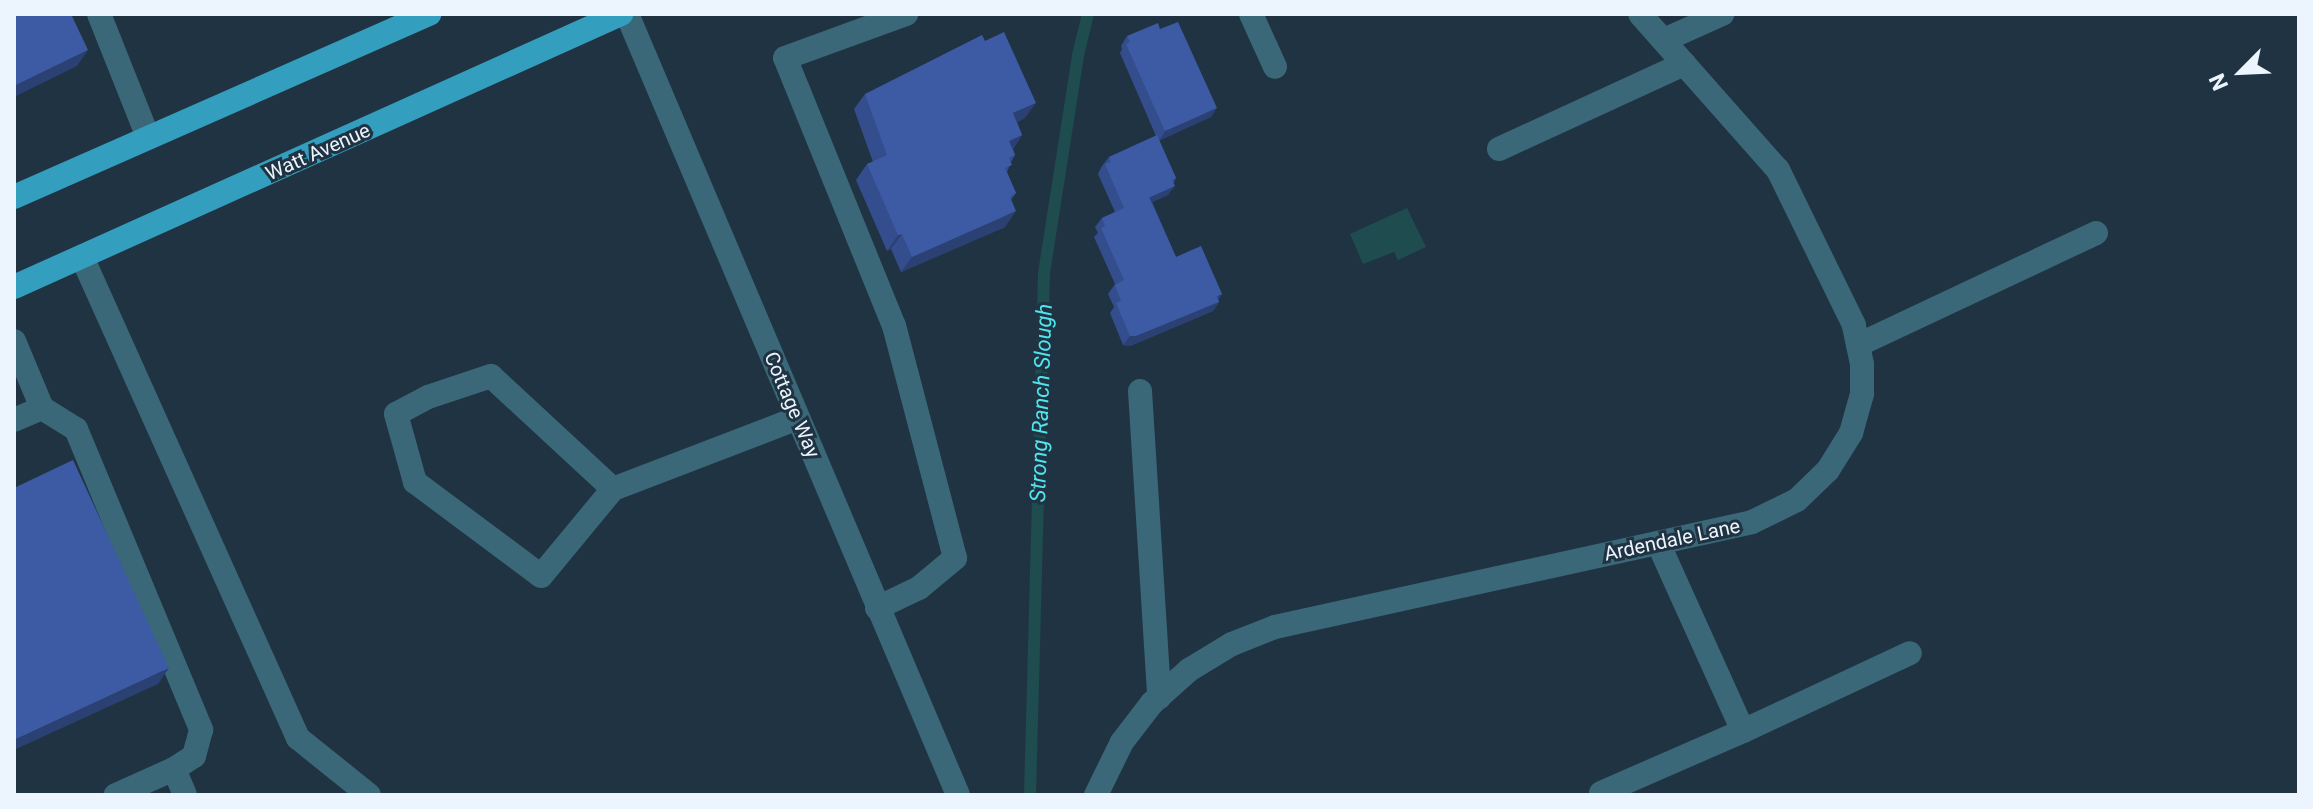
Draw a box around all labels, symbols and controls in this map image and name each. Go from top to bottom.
north arrow [2201,32,2281,112]
text: N [2204,70,2233,94]
street label: Watt Avenue [262,118,374,186]
water label: Strong Ranch Slough [1024,303,1058,503]
street label: Cottage Way [759,348,825,462]
street label: Ardendale Lane [1602,514,1742,566]

